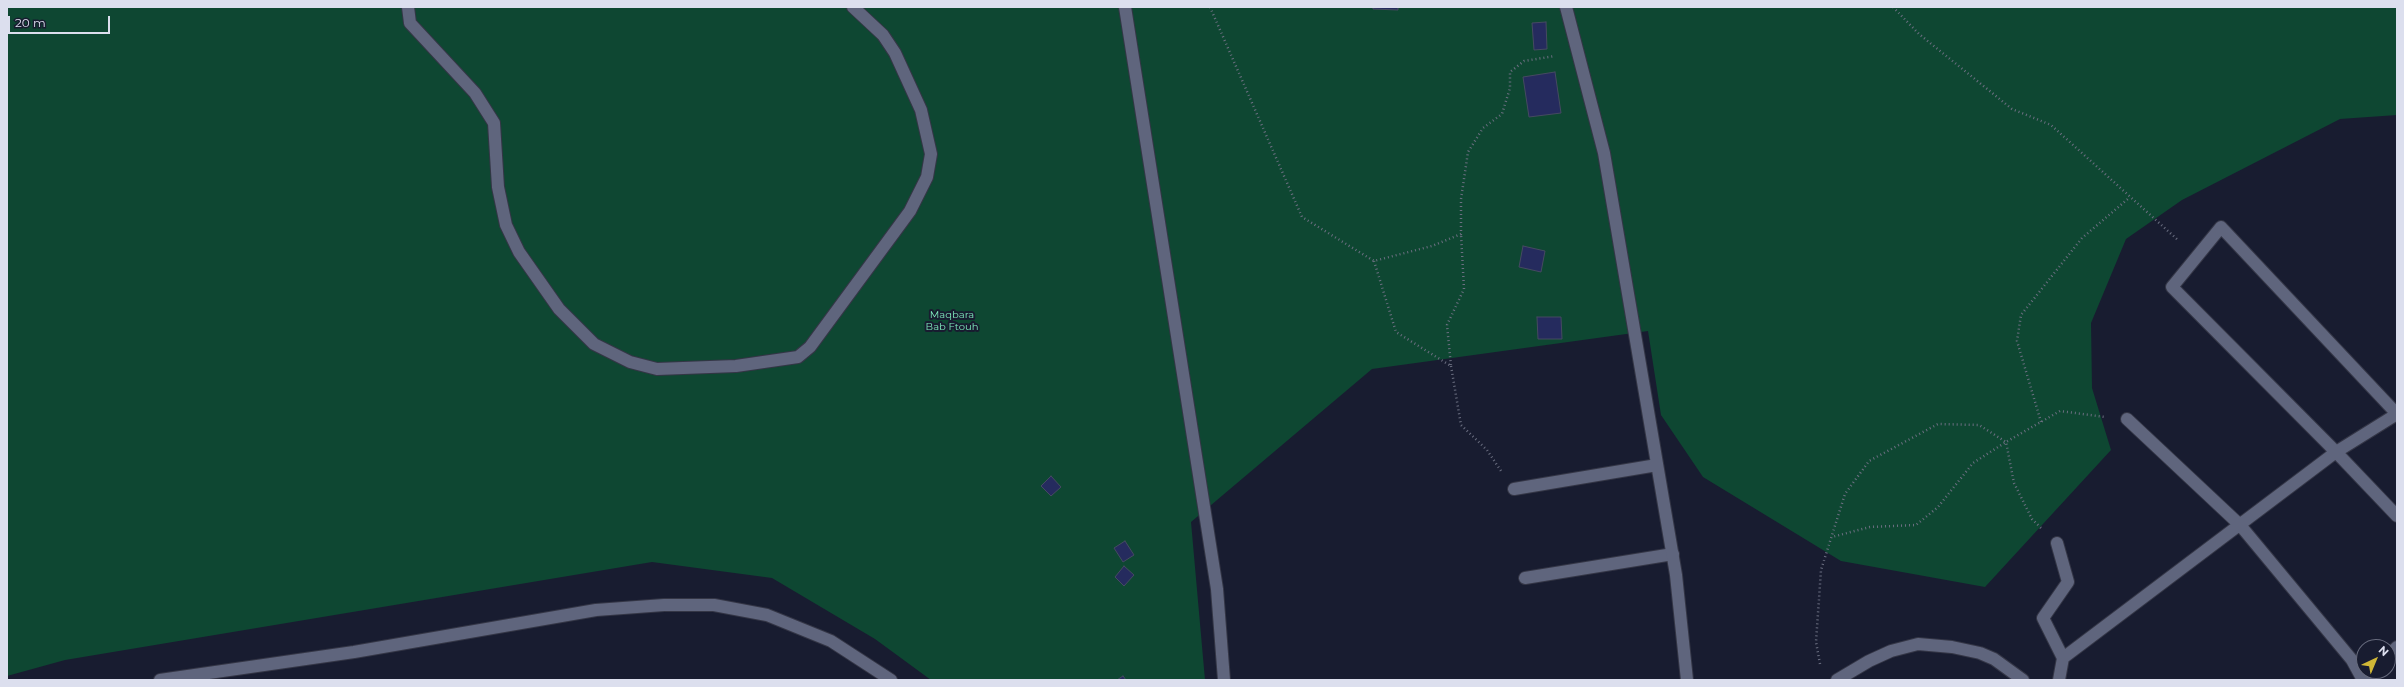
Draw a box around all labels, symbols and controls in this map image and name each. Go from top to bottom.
scale bar [10,8,112,34]
text: 20 m [15,15,46,30]
park label: Maqbara Bab Ftouh [926,309,978,332]
north arrow [2356,639,2396,679]
text: N [2376,643,2392,659]

